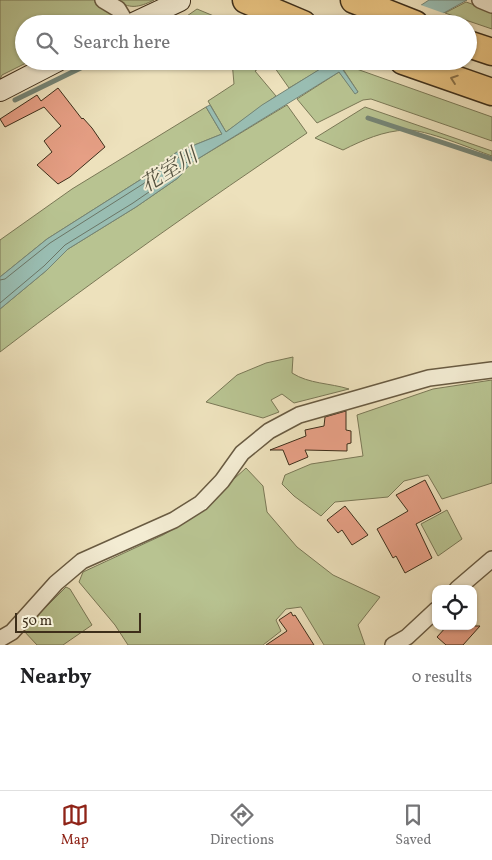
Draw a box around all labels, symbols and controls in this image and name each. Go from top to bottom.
search box [15,15,477,70]
icon: search [33,29,61,57]
text: Search here [73,30,170,56]
one-way arrow [451,75,459,85]
water label: 花室川 [135,141,206,200]
map controls [432,585,477,630]
button: locate [432,585,477,630]
scale bar [15,610,141,633]
text: 50 m [22,612,52,631]
text: Nearby [20,663,91,692]
text: 0 results [412,667,472,689]
tab: Map [61,801,89,850]
tab: Directions [210,801,274,850]
tab: Saved [395,801,431,850]

